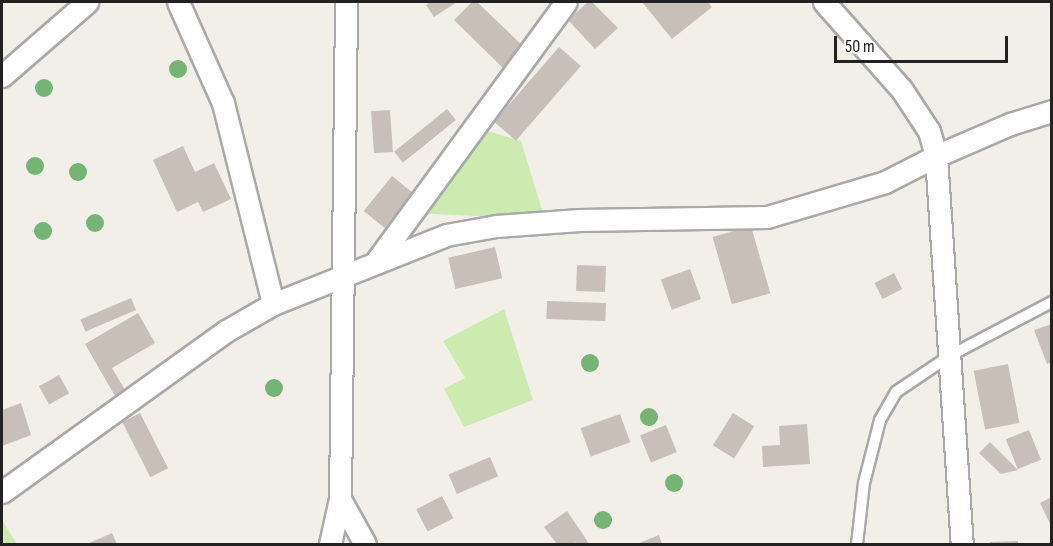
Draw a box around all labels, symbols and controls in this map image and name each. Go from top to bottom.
scale bar [837,24,1011,62]
text: 50 m [845,36,875,57]

